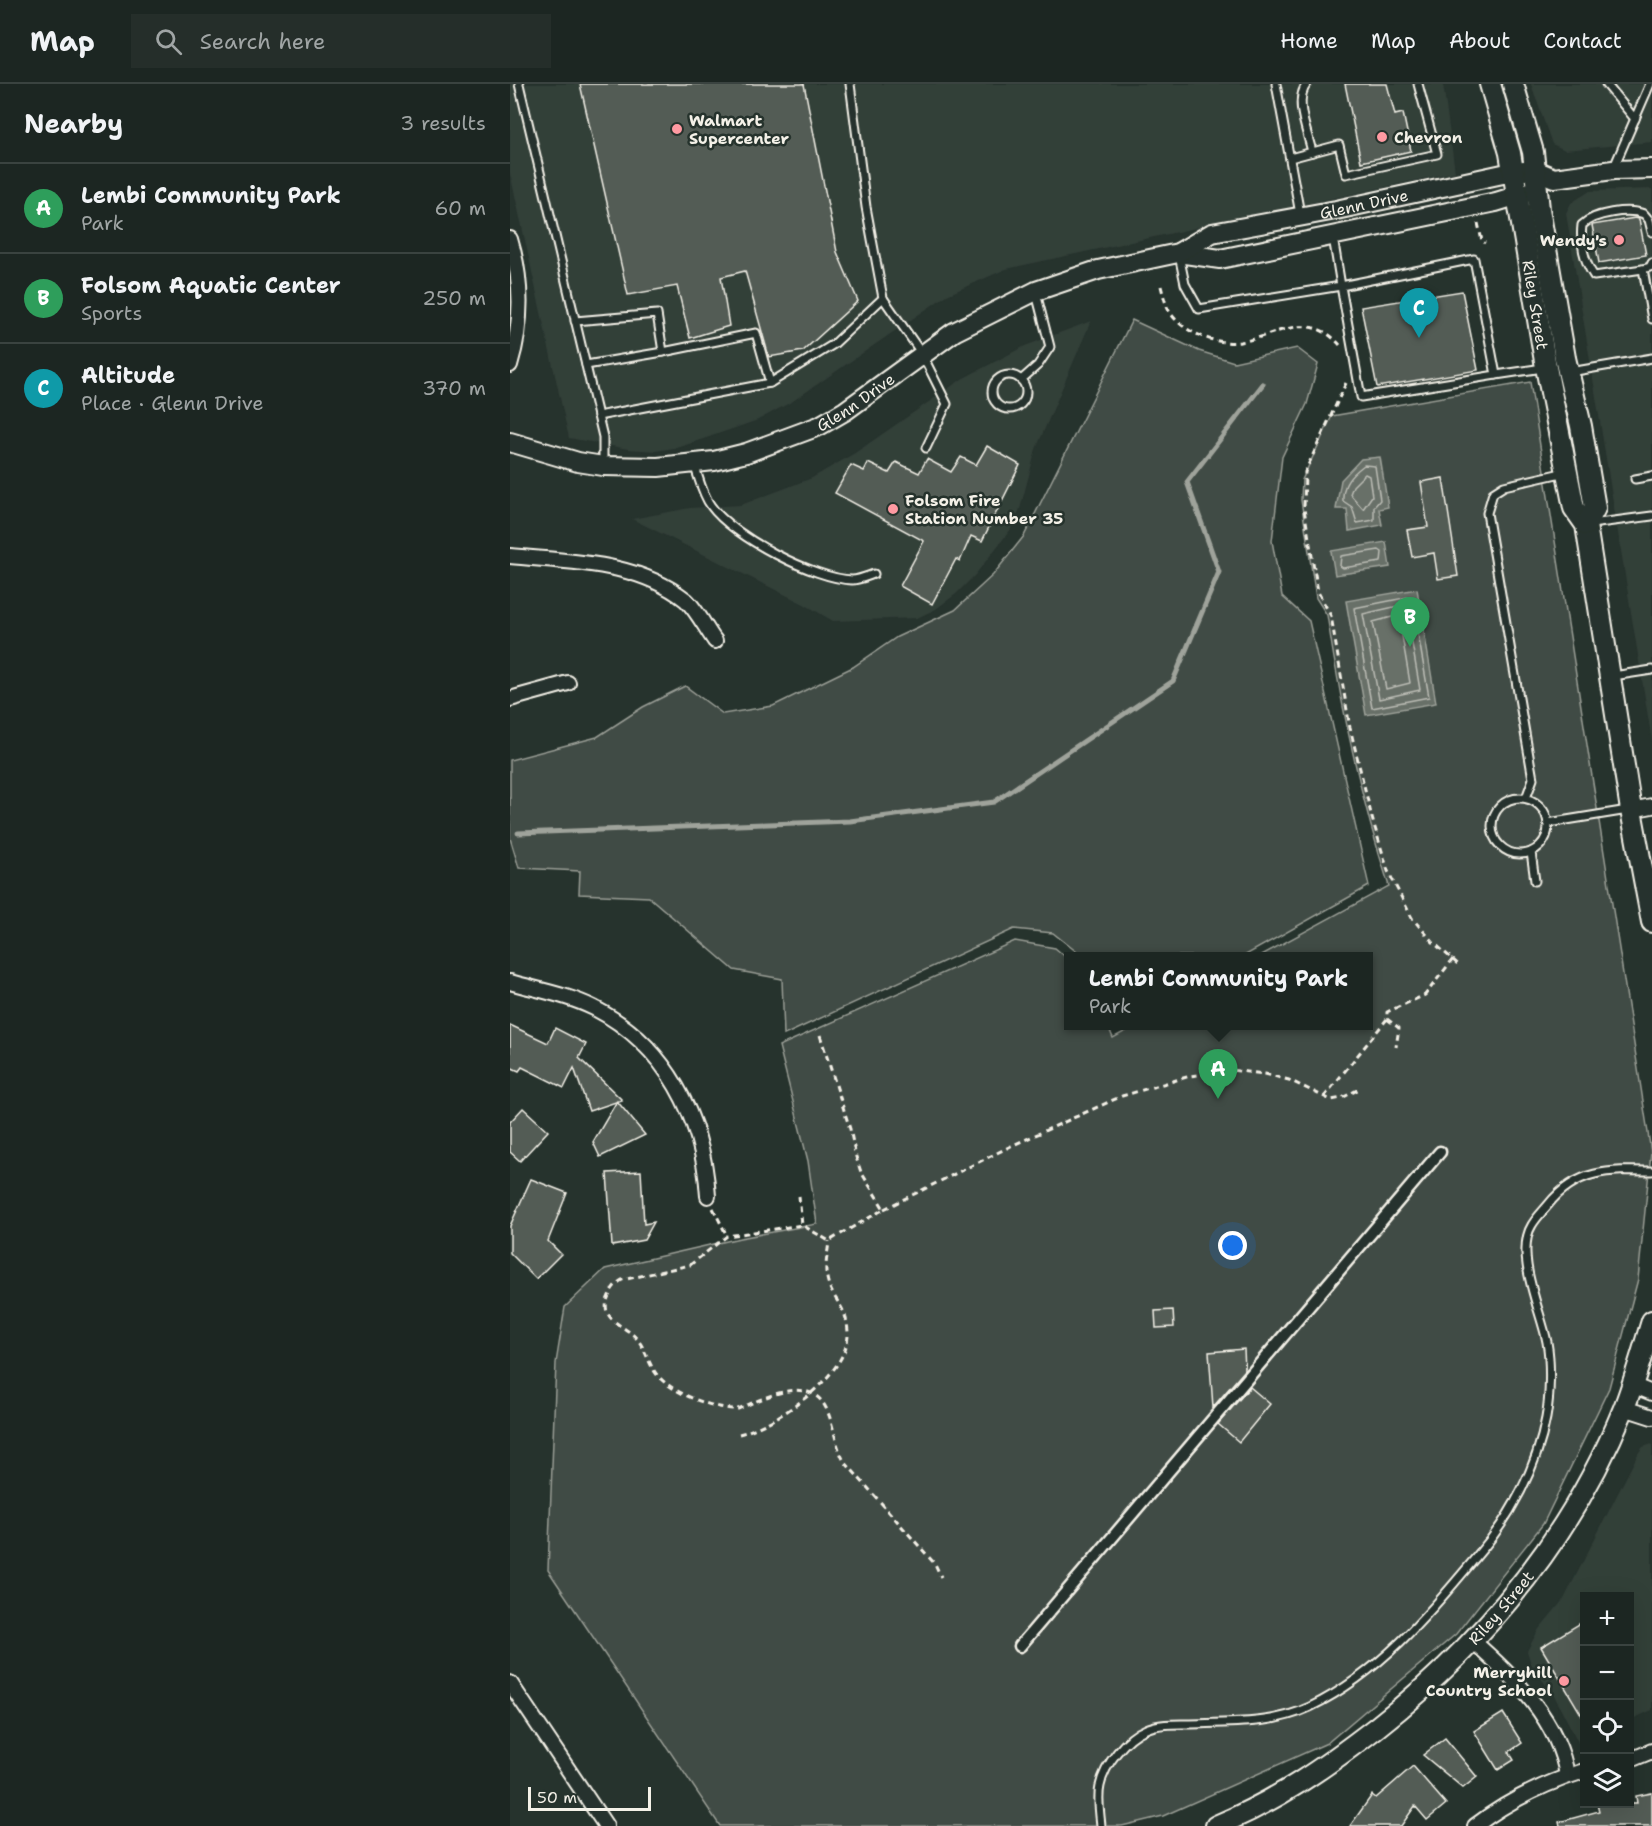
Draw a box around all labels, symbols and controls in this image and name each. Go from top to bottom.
search box [131,14,551,68]
text: Map [30,22,95,60]
icon: search [152,25,185,58]
text: Search here [200,27,325,56]
text: Home [1280,27,1338,55]
text: Map [1371,27,1416,55]
text: About [1449,27,1510,55]
text: Contact [1543,27,1622,55]
text: Nearby [24,106,123,141]
text: 3 results [400,110,486,136]
place label: Walmart Supercenter [689,110,790,149]
marker: Walmart Supercenter [670,122,684,136]
place label: Chevron [1394,127,1463,148]
marker: Chevron [1375,130,1389,144]
text: Lembi Community Park [81,181,341,210]
street label: Glenn Drive [1318,185,1410,224]
text: A [36,195,51,221]
text: 60 m [434,195,486,221]
text: Park [81,210,124,236]
place label: Wendy's [1540,230,1607,251]
marker: Wendy's [1612,233,1626,247]
street label: Riley Street [1517,259,1553,352]
text: Folsom Aquatic Center [81,271,341,300]
text: B [37,285,50,311]
text: 250 m [422,285,486,311]
pin: C [1400,288,1438,338]
text: Sports [81,300,142,326]
text: Altitude [81,361,175,390]
street label: Glenn Drive [813,368,899,436]
text: C [37,375,50,401]
text: 370 m [422,375,486,401]
text: Place · Glenn Drive [81,390,264,416]
place label: Folsom Fire Station Number 35 [905,490,1063,529]
marker: Folsom Fire Station Number 35 [886,502,900,516]
pin: B [1390,598,1430,647]
popup [1064,952,1373,1030]
text: Lembi Community Park [1089,964,1348,993]
text: Park [1089,993,1132,1019]
pin: A [1198,1050,1238,1099]
your location [1218,1231,1247,1260]
street label: Riley Street [1464,1567,1539,1649]
map controls [1580,1592,1634,1808]
button: + [1580,1592,1634,1646]
button: − [1580,1646,1634,1700]
place label: Merryhill Country School [1426,1662,1552,1701]
marker: Merryhill Country School [1557,1674,1571,1688]
button: locate [1580,1700,1634,1754]
button: layers [1580,1754,1634,1808]
scale bar [528,1784,651,1812]
text: 50 m [537,1787,577,1808]

